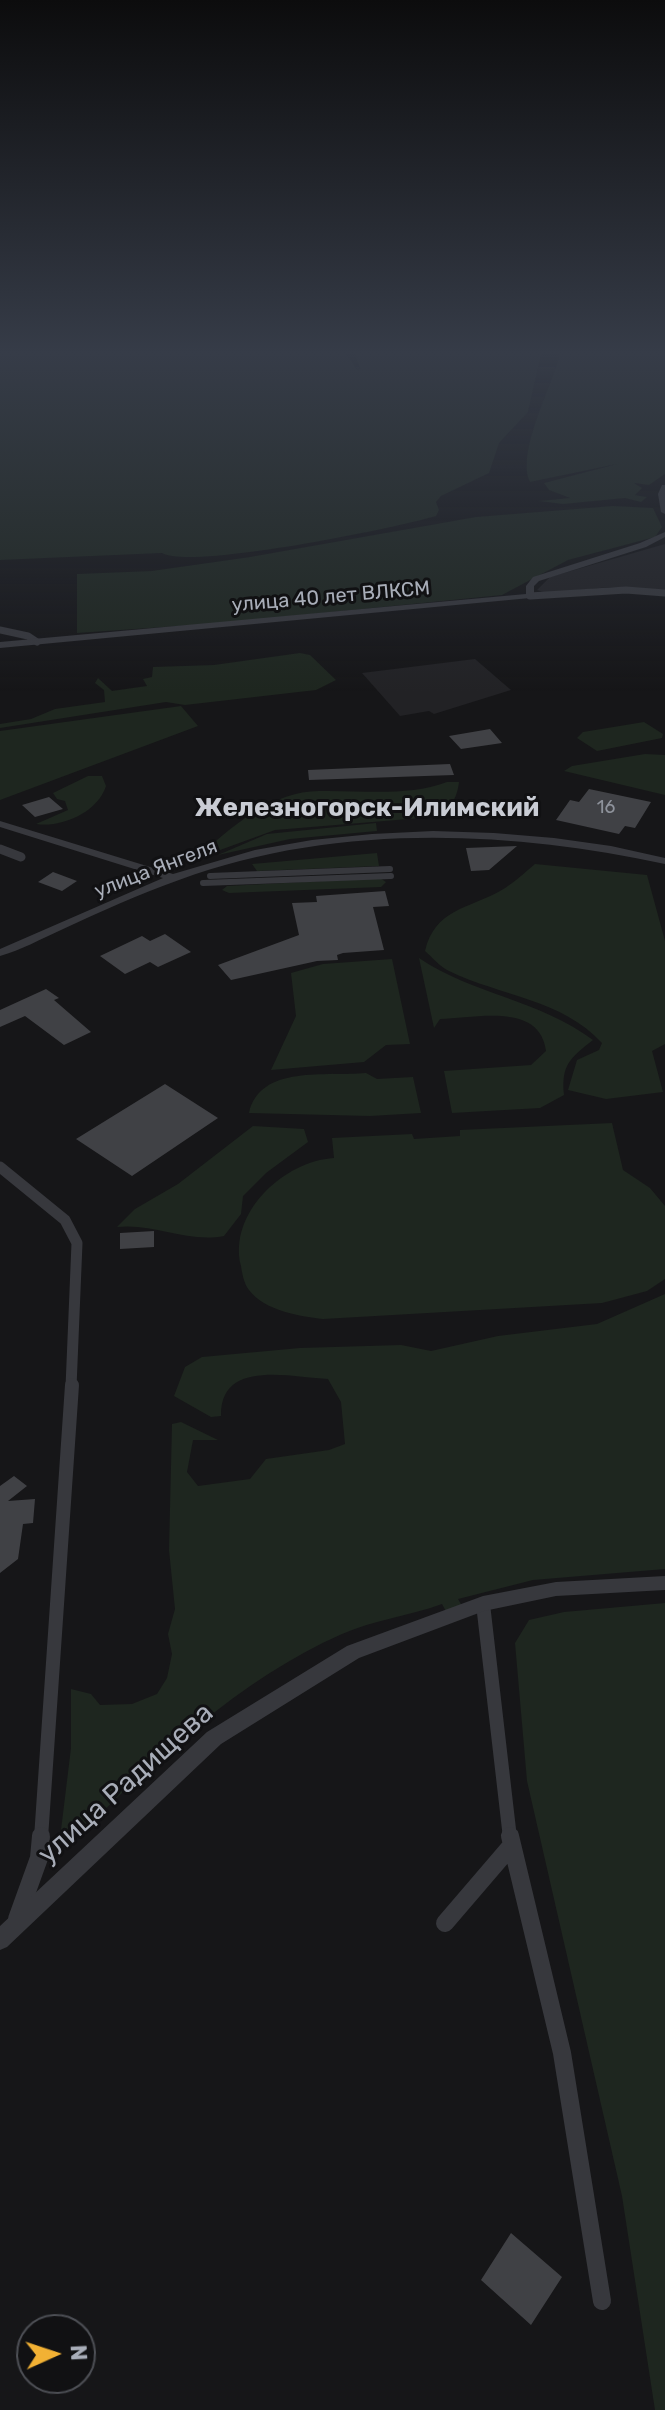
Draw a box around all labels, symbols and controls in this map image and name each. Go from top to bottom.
street label: улица 40 лет ВЛКСМ [231,576,431,618]
district label: Железногорск-Илимский [195,792,539,824]
house number: 16 [597,797,615,819]
street label: улица Янгеля [91,835,221,903]
street label: улица Радищева [31,1696,221,1872]
north arrow [16,2314,96,2394]
text: N [65,2344,92,2361]

